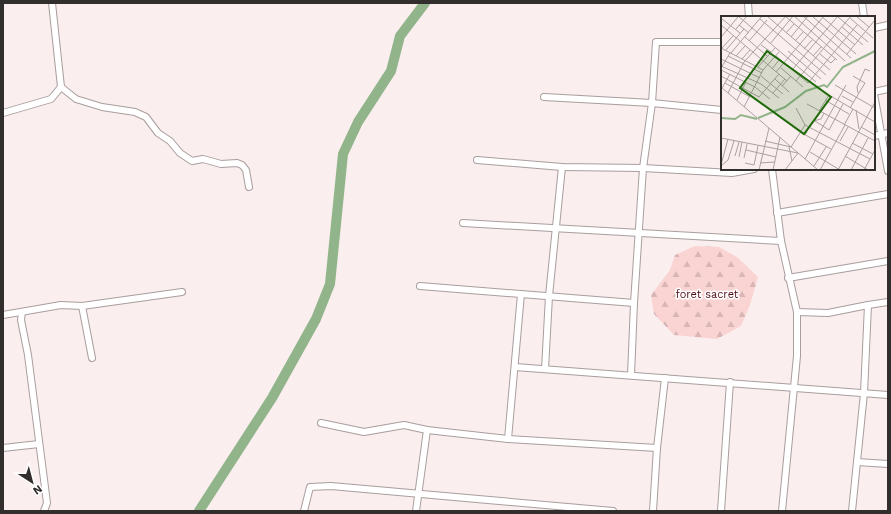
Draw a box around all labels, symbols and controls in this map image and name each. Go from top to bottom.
inset map [721,16,875,170]
park label: foret sacret [676,288,739,301]
north arrow [12,462,52,502]
text: N [30,482,45,497]

